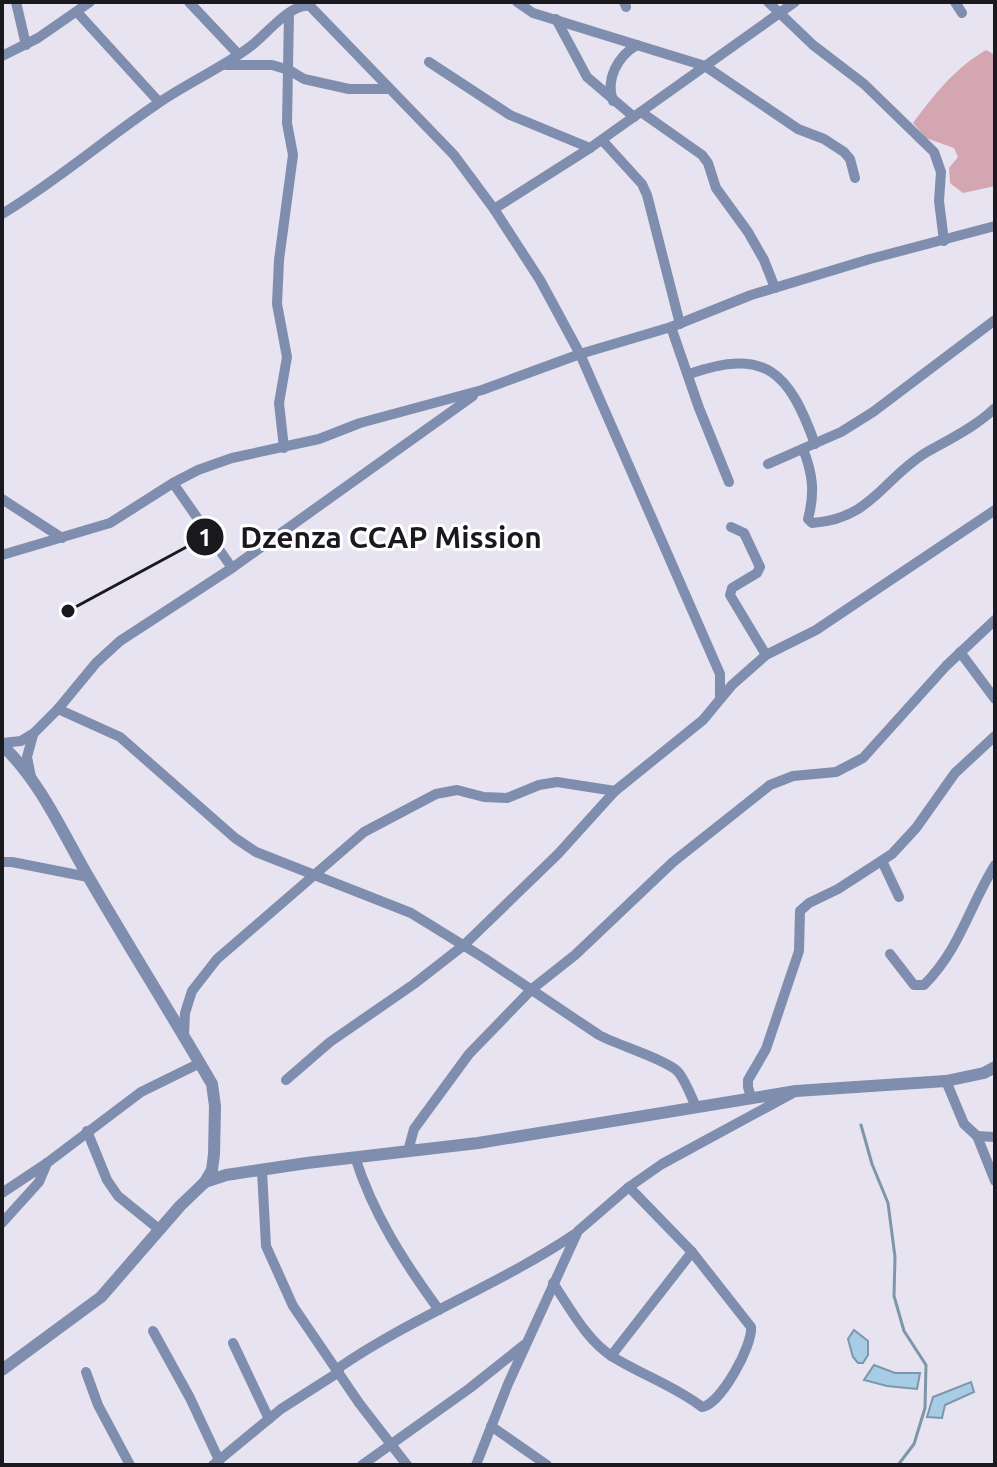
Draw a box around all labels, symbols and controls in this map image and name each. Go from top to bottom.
callout: Dzenza CCAP Mission [185,510,558,564]
text: Dzenza CCAP Mission [240,520,542,554]
text: 1 [198,524,212,551]

